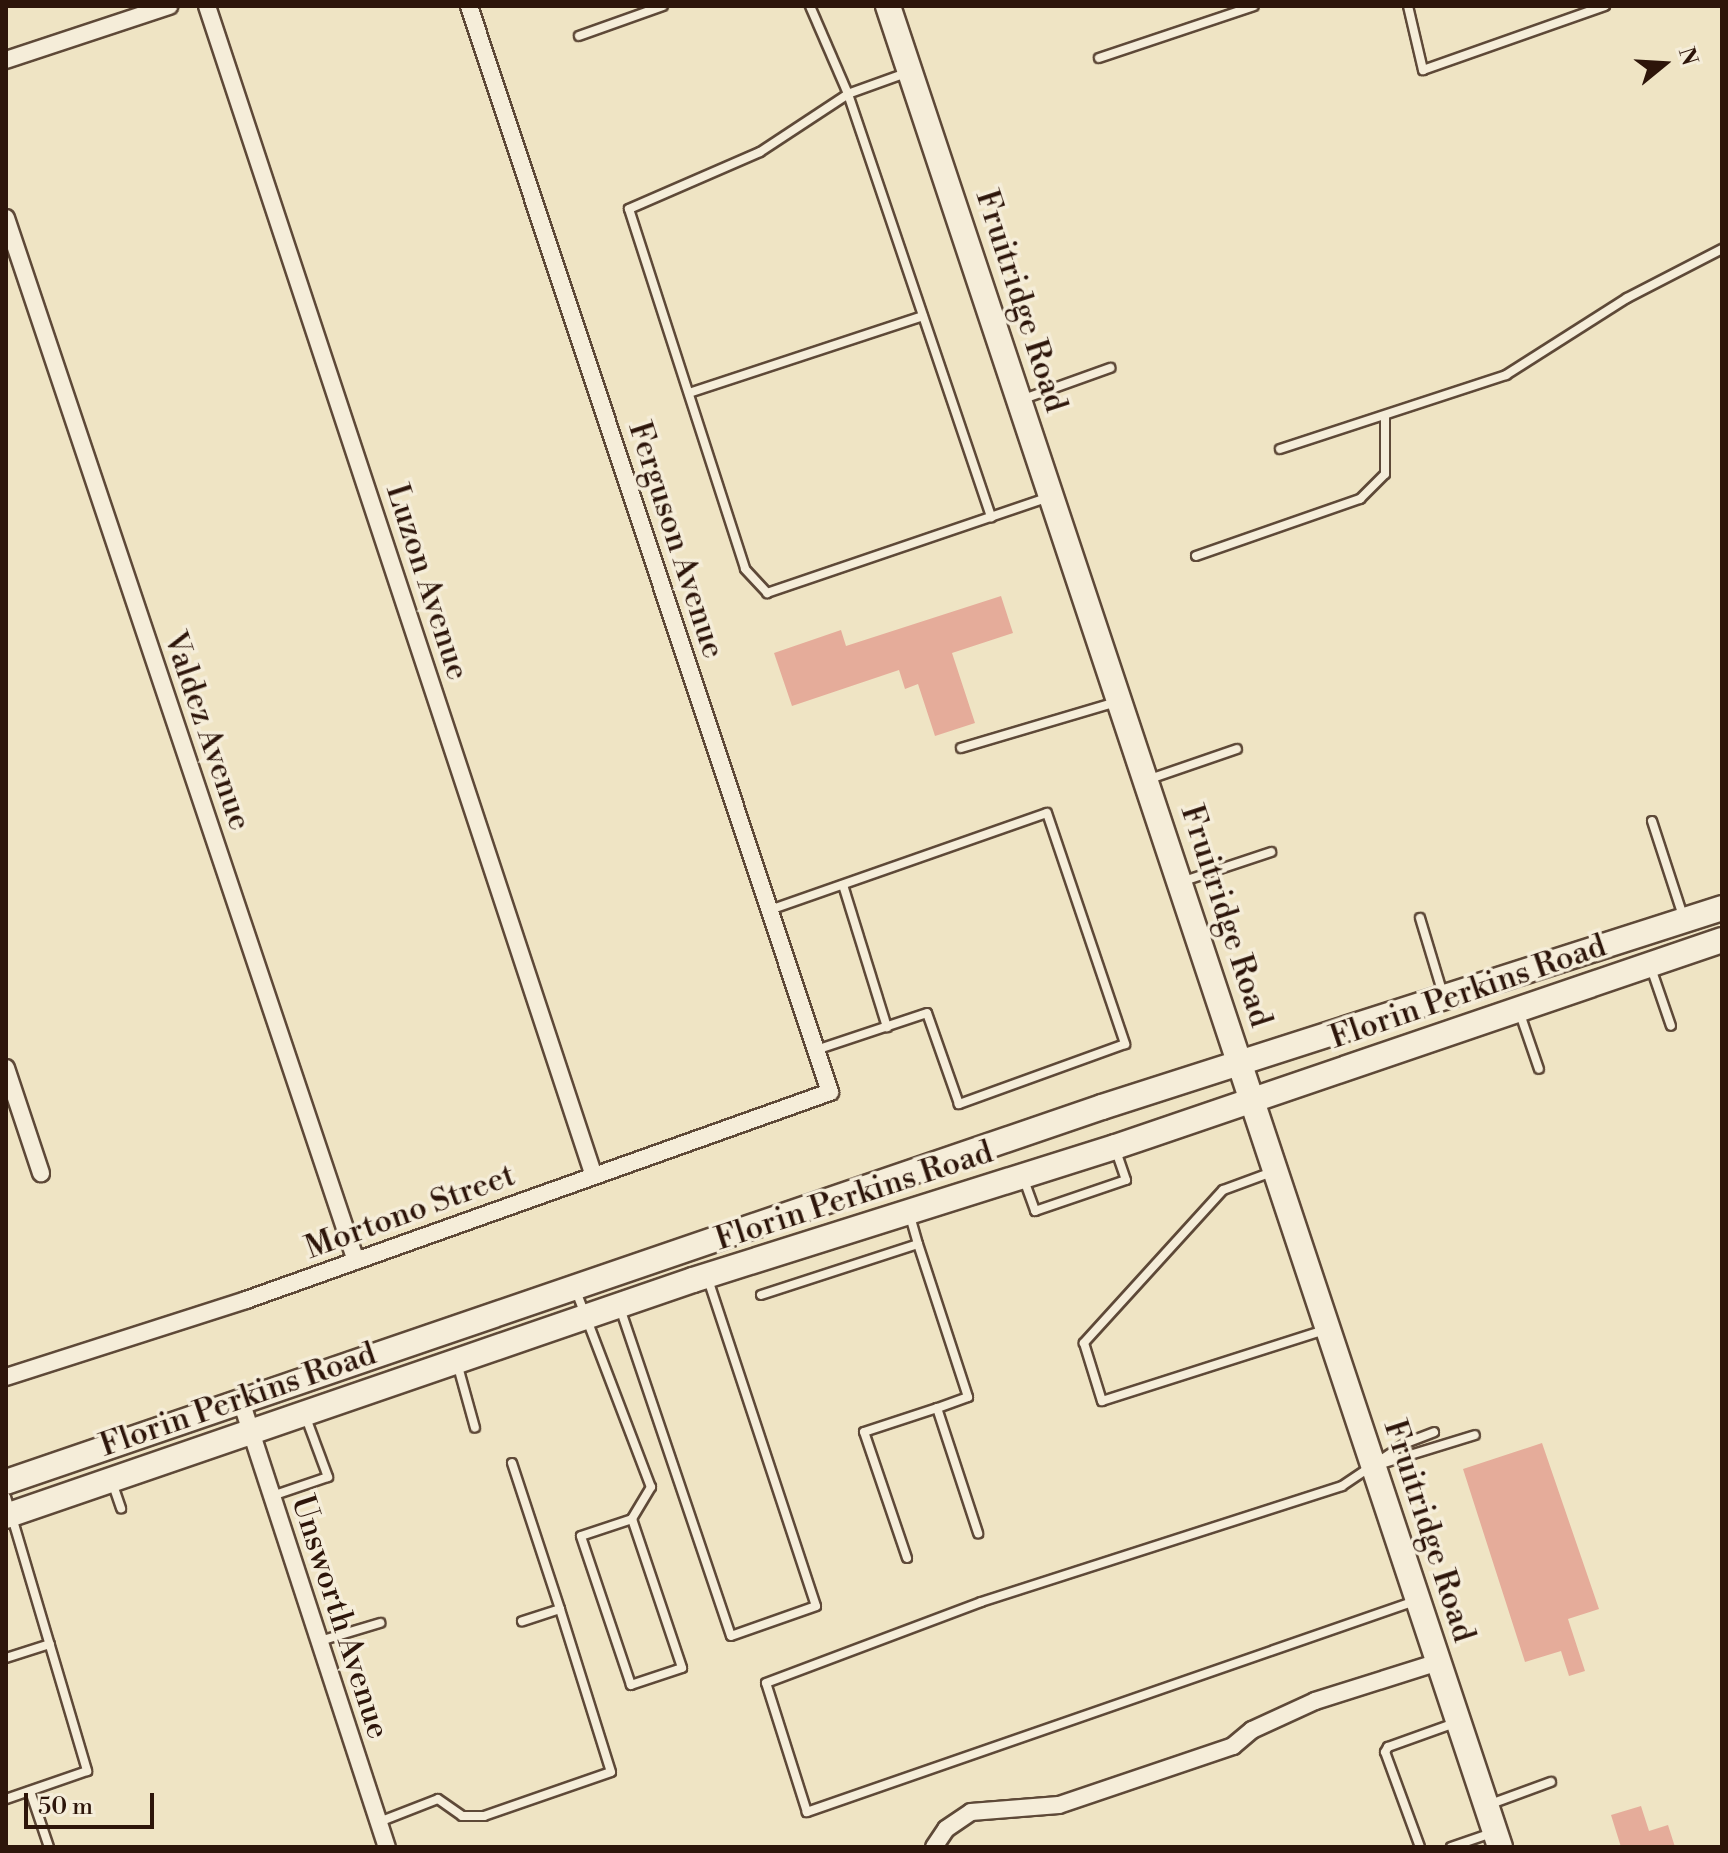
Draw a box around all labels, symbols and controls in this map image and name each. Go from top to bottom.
north arrow [1624,24,1704,104]
text: N [1672,44,1703,69]
street label: Fruitridge Road [967,185,1075,417]
street label: Ferguson Avenue [620,417,732,663]
street label: Luzon Avenue [377,479,477,685]
street label: Valdez Avenue [155,627,259,835]
street label: Fruitridge Road [1172,800,1280,1032]
street label: Florin Perkins Road [1325,927,1611,1057]
street label: Florin Perkins Road [710,1133,998,1259]
street label: Mortono Street [300,1156,520,1268]
street label: Florin Perkins Road [95,1335,381,1465]
street label: Fruitridge Road [1375,1415,1483,1647]
street label: Unsworth Avenue [283,1490,397,1744]
scale bar [28,1777,158,1827]
text: 50 m [38,1792,93,1822]

